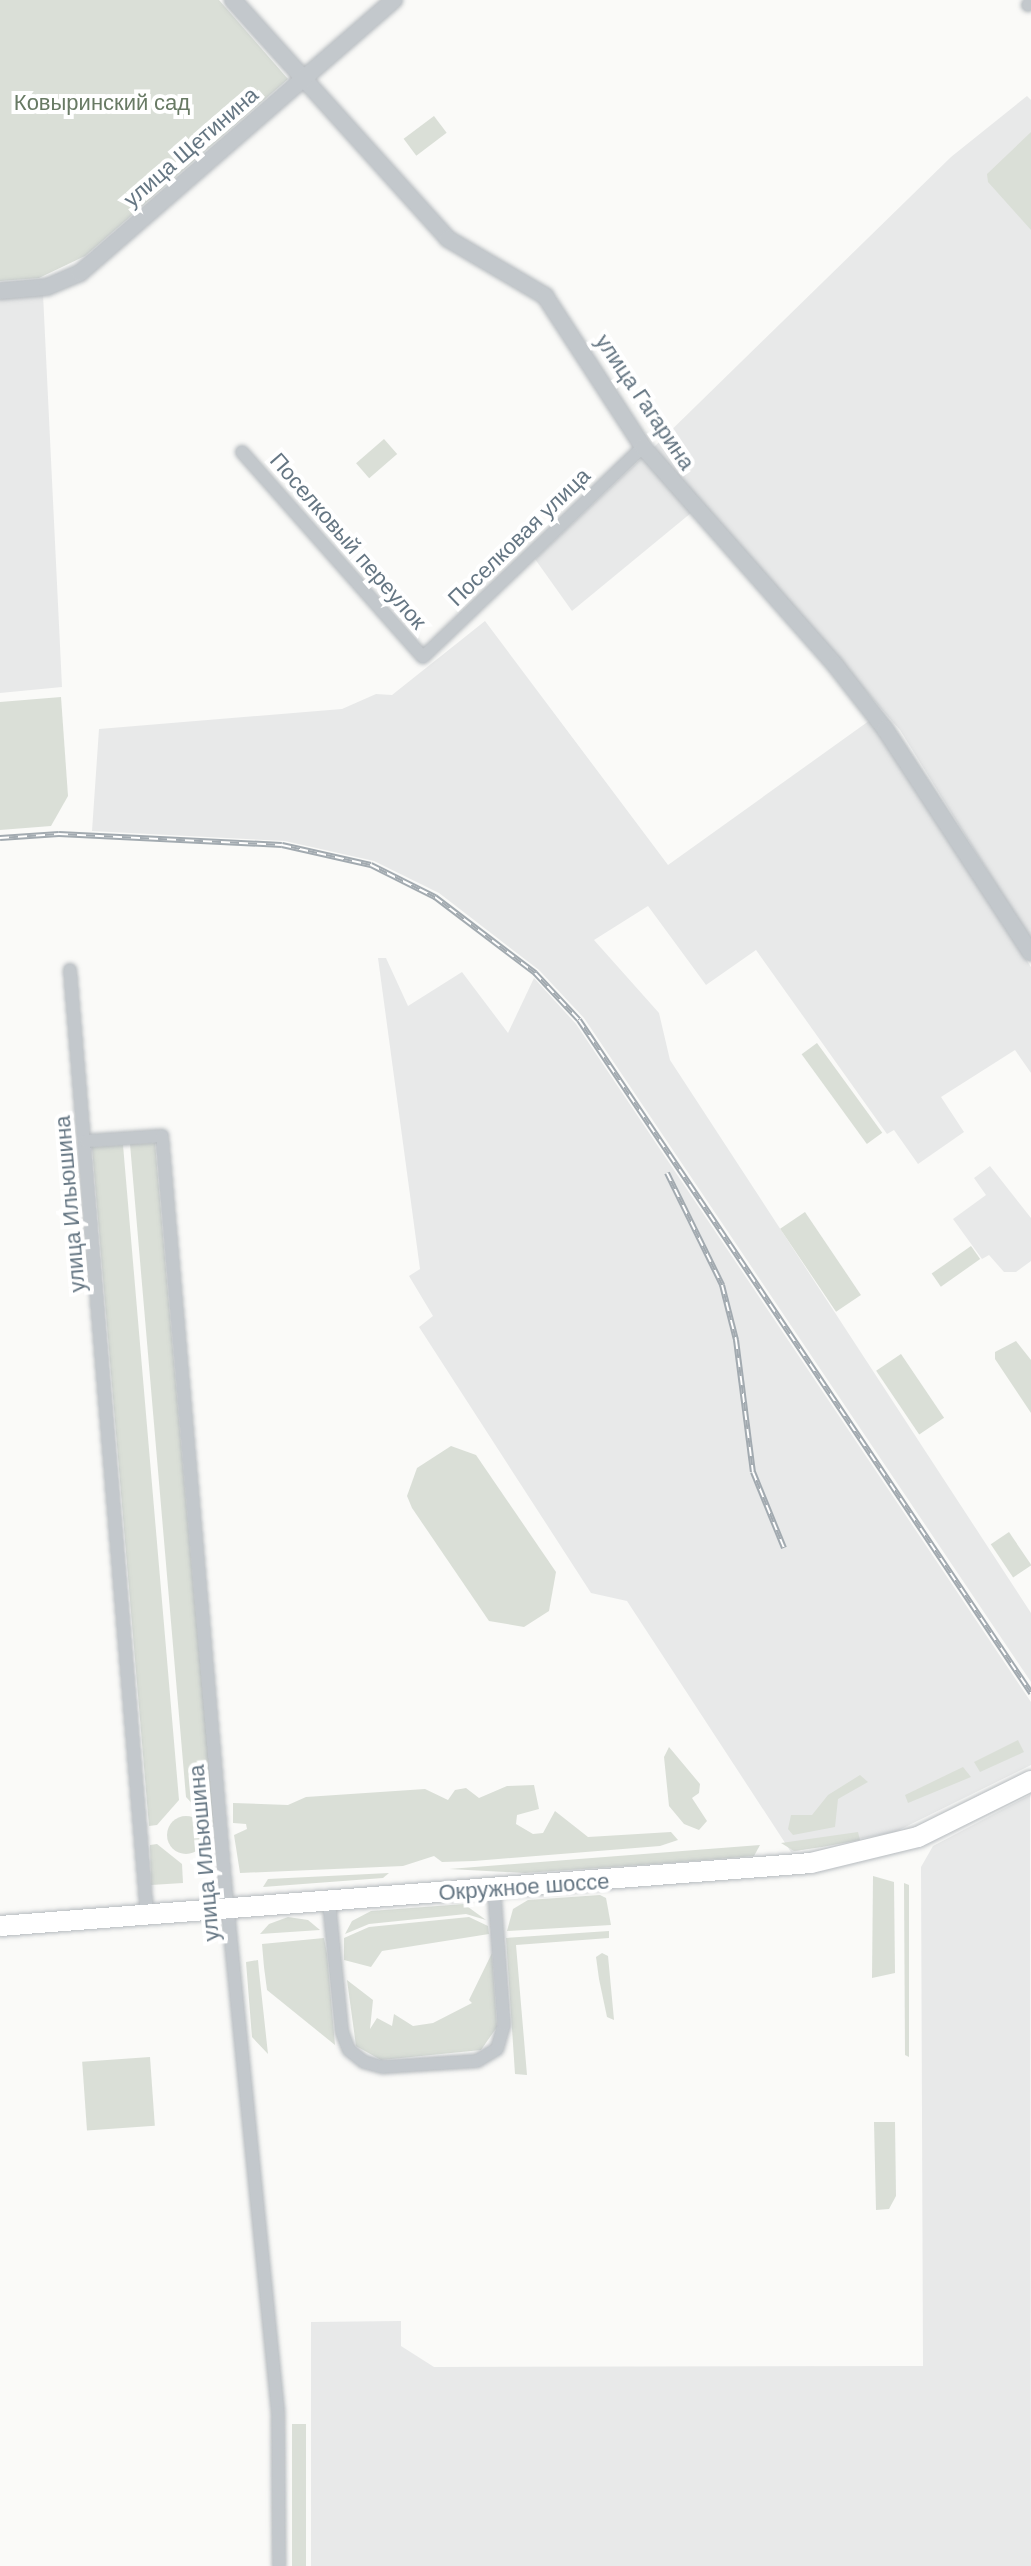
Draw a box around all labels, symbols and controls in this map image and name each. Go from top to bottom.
street label: улица Щетинина [118,81,264,213]
park label: Ковыринский сад [14,90,190,116]
street label: улица Гагарина [590,329,700,475]
street label: Поселковый переулок [264,447,432,635]
street label: Поселковая улица [442,462,596,612]
street label: улица Ильюшина [49,1115,91,1293]
street label: улица Ильюшина [183,1764,225,1942]
street label: Окружное шоссе [438,1868,610,1906]

